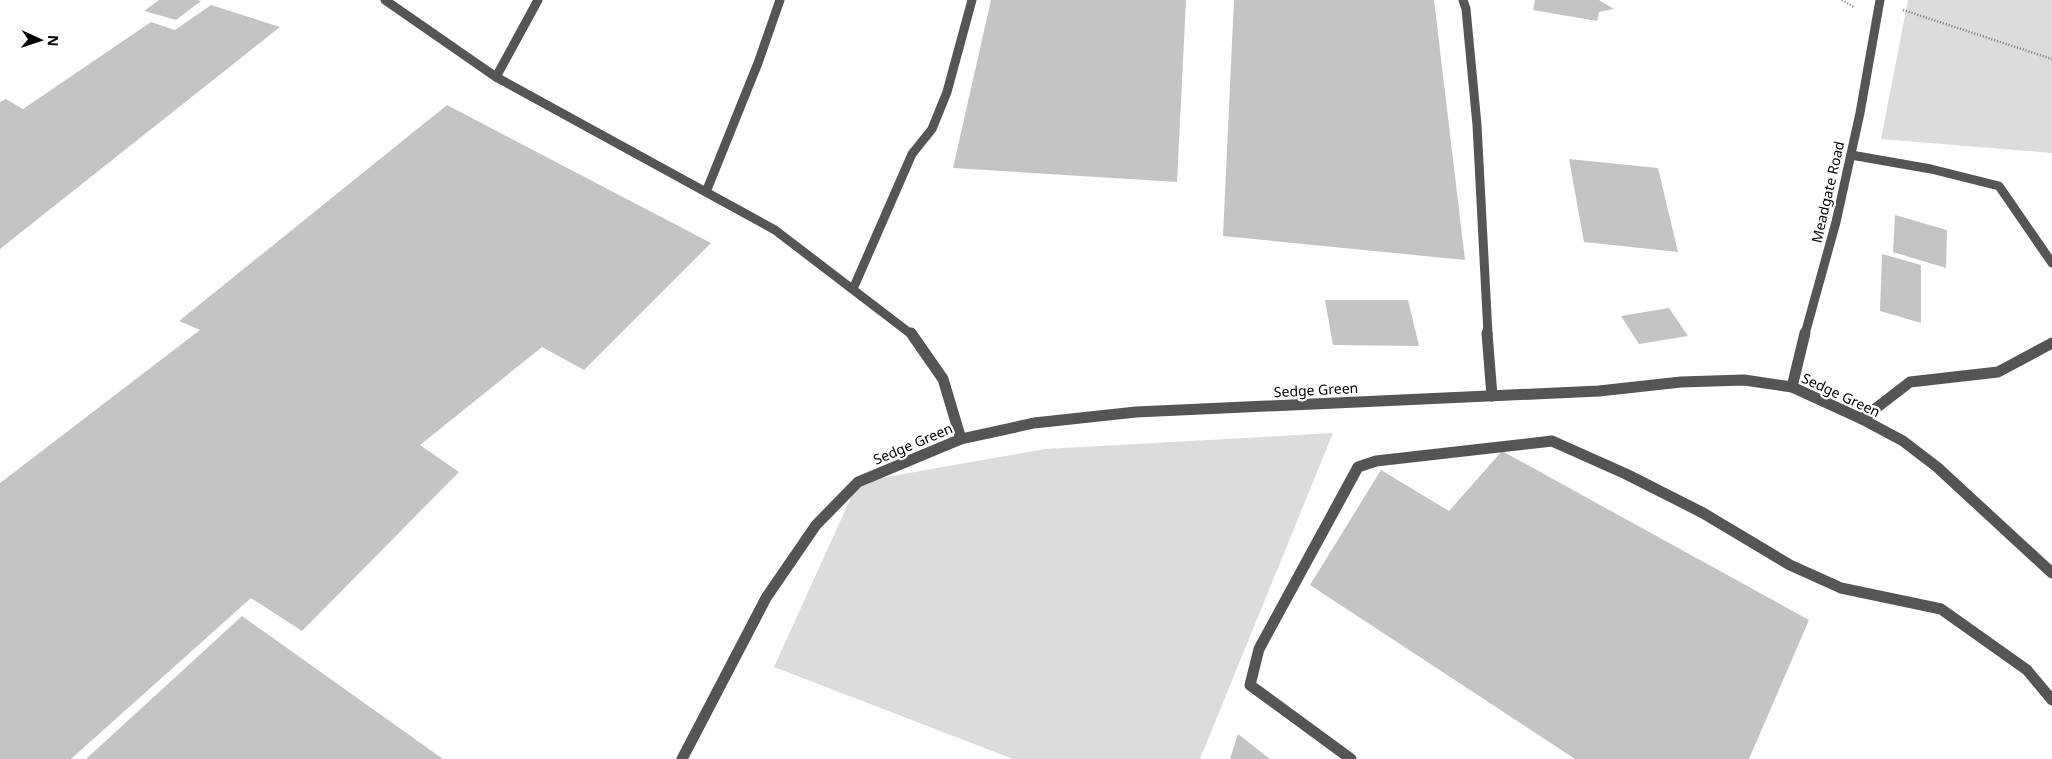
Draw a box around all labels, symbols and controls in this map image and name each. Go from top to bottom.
north arrow [15,15,65,65]
text: N [44,35,63,47]
street label: Meadgate Road [1807,139,1848,245]
street label: Sedge Green [1799,368,1884,421]
street label: Sedge Green [1273,378,1359,401]
street label: Sedge Green [870,418,955,469]

